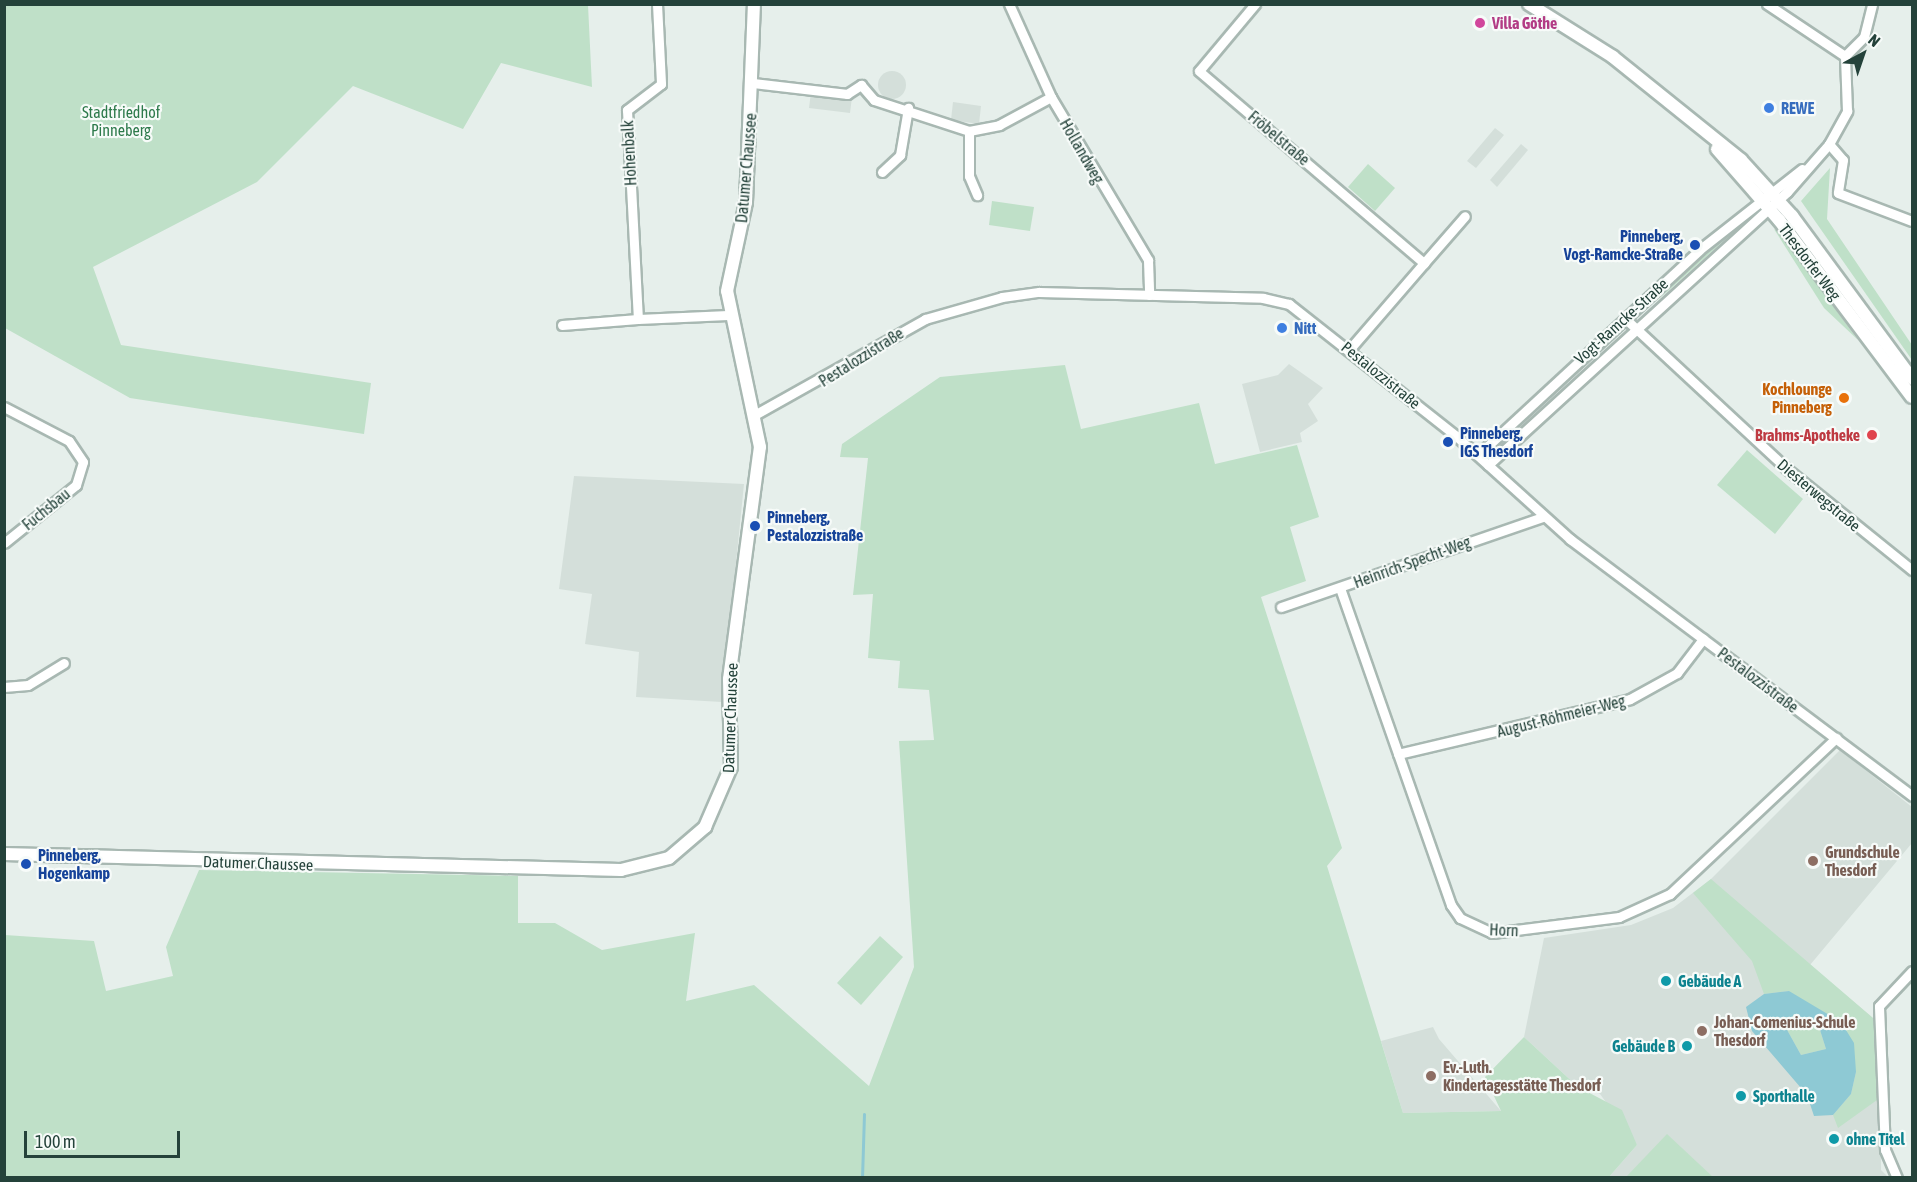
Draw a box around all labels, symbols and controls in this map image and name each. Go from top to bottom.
place label: Villa Göthe [1492,13,1557,33]
marker: Villa Göthe [1473,16,1487,30]
north arrow [1833,24,1893,84]
text: N [1865,30,1884,50]
place label: REWE [1781,98,1814,118]
marker: REWE [1762,101,1776,115]
park label: Stadtfriedhof Pinneberg [82,102,160,140]
street label: Fröbelstraße [1244,107,1314,169]
street label: Datumer Chaussee [732,112,760,224]
street label: Hollandweg [1056,115,1108,187]
street label: Hohenbalk [618,120,640,186]
street label: Thesdorfer Weg [1775,220,1845,304]
place label: Pinneberg, Vogt-Ramcke-Straße [1564,226,1683,264]
marker: Pinneberg, Vogt-Ramcke-Straße [1688,238,1702,252]
street label: Vogt-Ramcke-Straße [1570,274,1672,368]
place label: Nitt [1294,318,1316,338]
marker: Nitt [1275,321,1289,335]
street label: Pestalozzistraße [815,323,907,391]
street label: Pestalozzistraße [1338,337,1424,413]
place label: Kochlounge Pinneberg [1762,379,1832,417]
marker: Kochlounge Pinneberg [1837,391,1851,405]
place label: Pinneberg, IGS Thesdorf [1460,423,1533,461]
place label: Brahms-Apotheke [1755,425,1860,445]
marker: Brahms-Apotheke [1865,428,1879,442]
marker: Pinneberg, IGS Thesdorf [1441,435,1455,449]
street label: Diesterwegstraße [1774,455,1864,535]
street label: Fuchsbau [18,484,74,534]
place label: Pinneberg, Pestalozzistraße [767,507,863,545]
marker: Pinneberg, Pestalozzistraße [748,519,762,533]
street label: Heinrich-Specht-Weg [1351,532,1473,592]
street label: Pestalozzistraße [1714,643,1802,717]
street label: Datumer Chaussee [718,663,742,773]
street label: August-Röhmeier-Weg [1495,691,1627,741]
place label: Grundschule Thesdorf [1825,842,1900,880]
place label: Pinneberg, Hogenkamp [38,845,110,883]
street label: Datumer Chaussee [203,851,313,875]
marker: Grundschule Thesdorf [1806,854,1820,868]
marker: Pinneberg, Hogenkamp [19,857,33,871]
street label: Horn [1489,920,1519,940]
place label: Gebäude A [1678,971,1741,991]
marker: Gebäude A [1659,974,1673,988]
place label: Johan-Comenius-Schule Thesdorf [1714,1012,1855,1050]
marker: Johan-Comenius-Schule Thesdorf [1695,1024,1709,1038]
place label: Gebäude B [1612,1036,1675,1056]
marker: Gebäude B [1680,1039,1694,1053]
place label: Ev.-Luth. Kindertagesstätte Thesdorf [1443,1057,1601,1095]
marker: Ev.-Luth. Kindertagesstätte Thesdorf [1424,1069,1438,1083]
place label: Sporthalle [1753,1086,1815,1106]
marker: Sporthalle [1734,1089,1748,1103]
scale bar [27,1119,183,1157]
place label: ohne Titel [1846,1129,1905,1149]
text: 100 m [35,1131,76,1152]
marker: ohne Titel [1827,1132,1841,1146]

